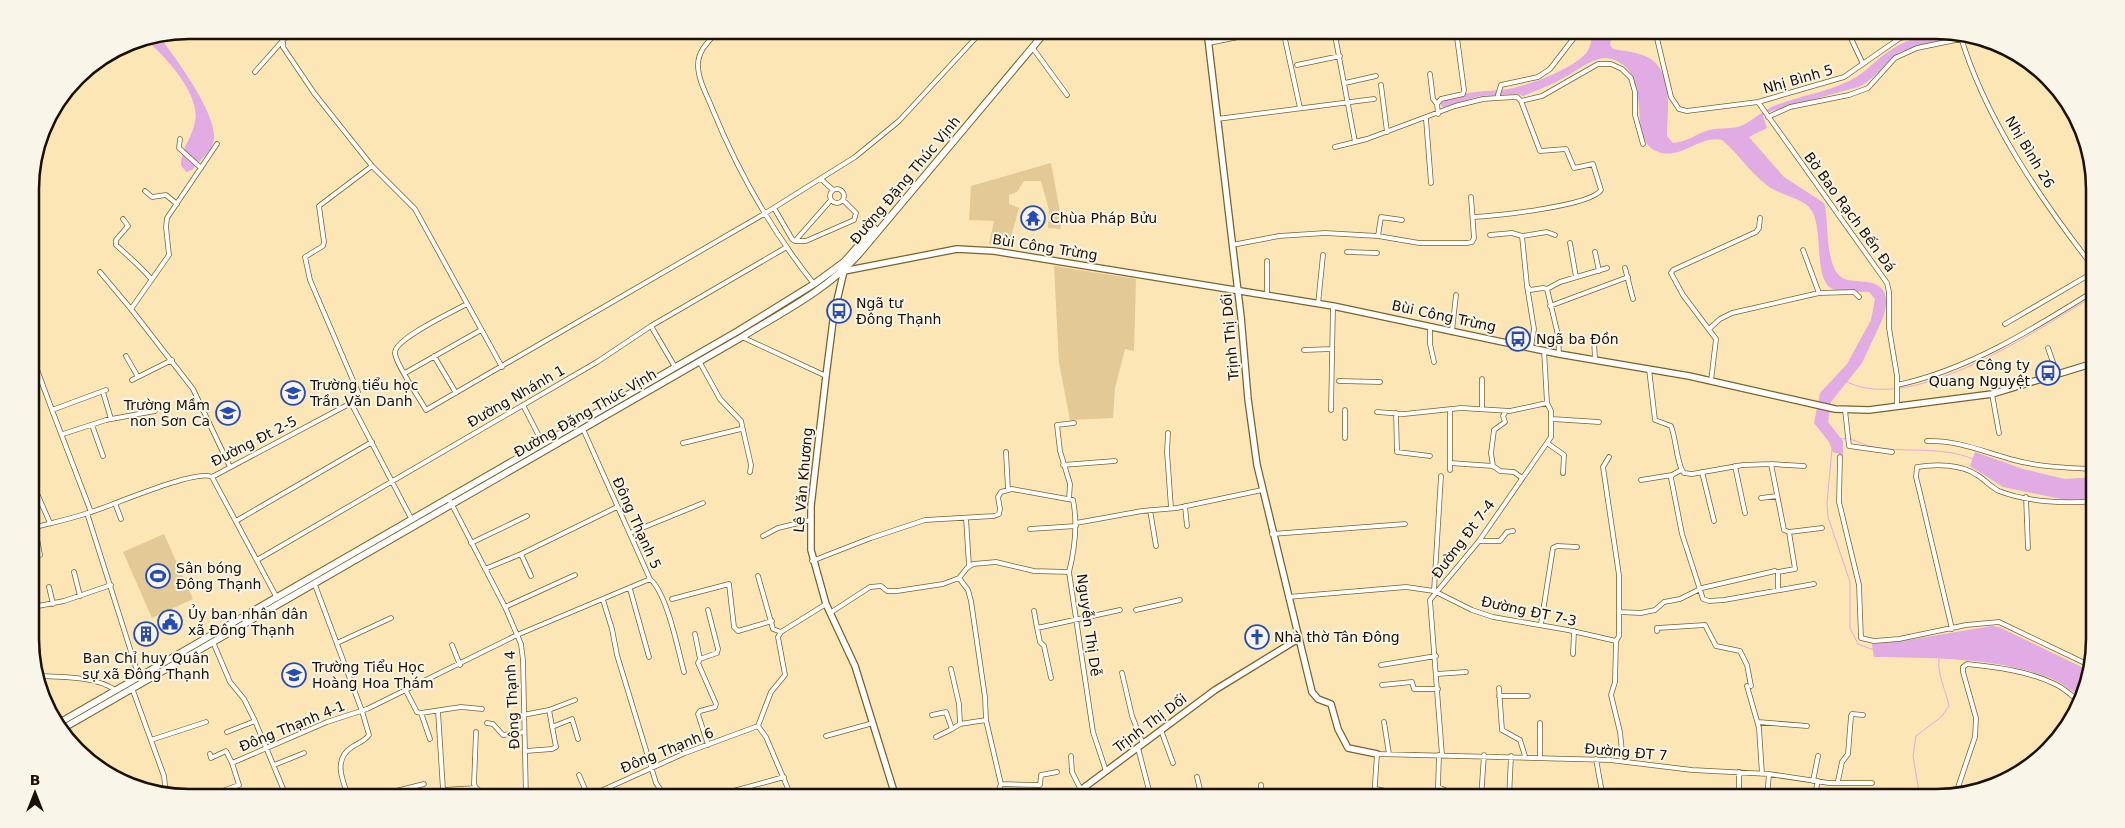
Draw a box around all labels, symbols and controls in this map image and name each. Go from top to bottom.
street label: Nhị Bình 5 [1761,61,1835,97]
street label: Đường Đặng Thúc Vịnh [847,113,963,247]
street label: Nhị Bình 26 [2002,113,2058,191]
street label: Bờ Bao Rạch Bến Đá [1801,149,1899,275]
temple icon: Chùa Pháp Bửu [1020,205,1046,231]
place label: Chùa Pháp Bửu [1050,210,1157,226]
street label: Bùi Công Trừng [991,231,1099,263]
street label: Trịnh Thị Dối [1218,293,1242,382]
place label: Ngã tư Đông Thạnh [856,295,941,327]
street label: Bùi Công Trừng [1390,297,1498,335]
bus stop icon: Ngã tư Đông Thạnh [826,298,852,324]
bus stop icon: Ngã ba Đồn [1505,326,1531,352]
place label: Ngã ba Đồn [1536,331,1619,347]
place label: Công ty Quang Nguyệt [1929,357,2031,389]
bus stop icon: Công ty Quang Nguyệt [2035,360,2061,386]
street label: Đường Nhánh 1 [465,362,567,430]
street label: Đường Đặng Thúc Vịnh [511,366,659,460]
place label: Trường tiểu học Trần Văn Danh [309,377,418,409]
school or university icon: Trường tiểu học Trần Văn Danh [280,380,306,406]
place label: Trường Mầm non Sơn Ca [123,397,210,429]
school or university icon: Trường Mầm non Sơn Ca [215,400,241,426]
street label: Đường Đt 2-5 [208,412,300,470]
street label: Lê Văn Khương [790,427,816,533]
street label: Đông Thạnh 5 [610,475,664,571]
street label: Đường Đt 7-4 [1428,497,1498,581]
place label: Sân bóng Đông Thạnh [176,560,261,592]
sports icon: Sân bóng Đông Thạnh [145,563,171,589]
street label: Nguyễn Thị Dễ [1074,573,1104,677]
street label: Đường ĐT 7-3 [1480,593,1578,629]
place label: Ủy ban nhân dân xã Đông Thạnh [188,604,308,638]
public building icon: Ủy ban nhân dân xã Đông Thạnh [157,609,183,635]
building icon: Ban Chỉ huy Quân sự xã Đông Thạnh [133,621,159,647]
church icon: Nhà thờ Tân Đông [1244,624,1270,650]
place label: Nhà thờ Tân Đông [1274,629,1400,645]
place label: Ban Chỉ huy Quân sự xã Đông Thạnh [82,650,210,682]
street label: Đông Thạnh 4 [501,650,523,750]
place label: Trường Tiểu Học Hoàng Hoa Thám [311,659,434,691]
school or university icon: Trường Tiểu Học Hoàng Hoa Thám [281,662,307,688]
street label: Trịnh Thị Dối [1110,690,1190,756]
street label: Đông Thạnh 4-1 [237,697,347,755]
street label: Đông Thạnh 6 [618,724,716,776]
street label: Đường ĐT 7 [1584,740,1668,764]
north arrow [10,768,60,818]
text: B [30,772,40,788]

